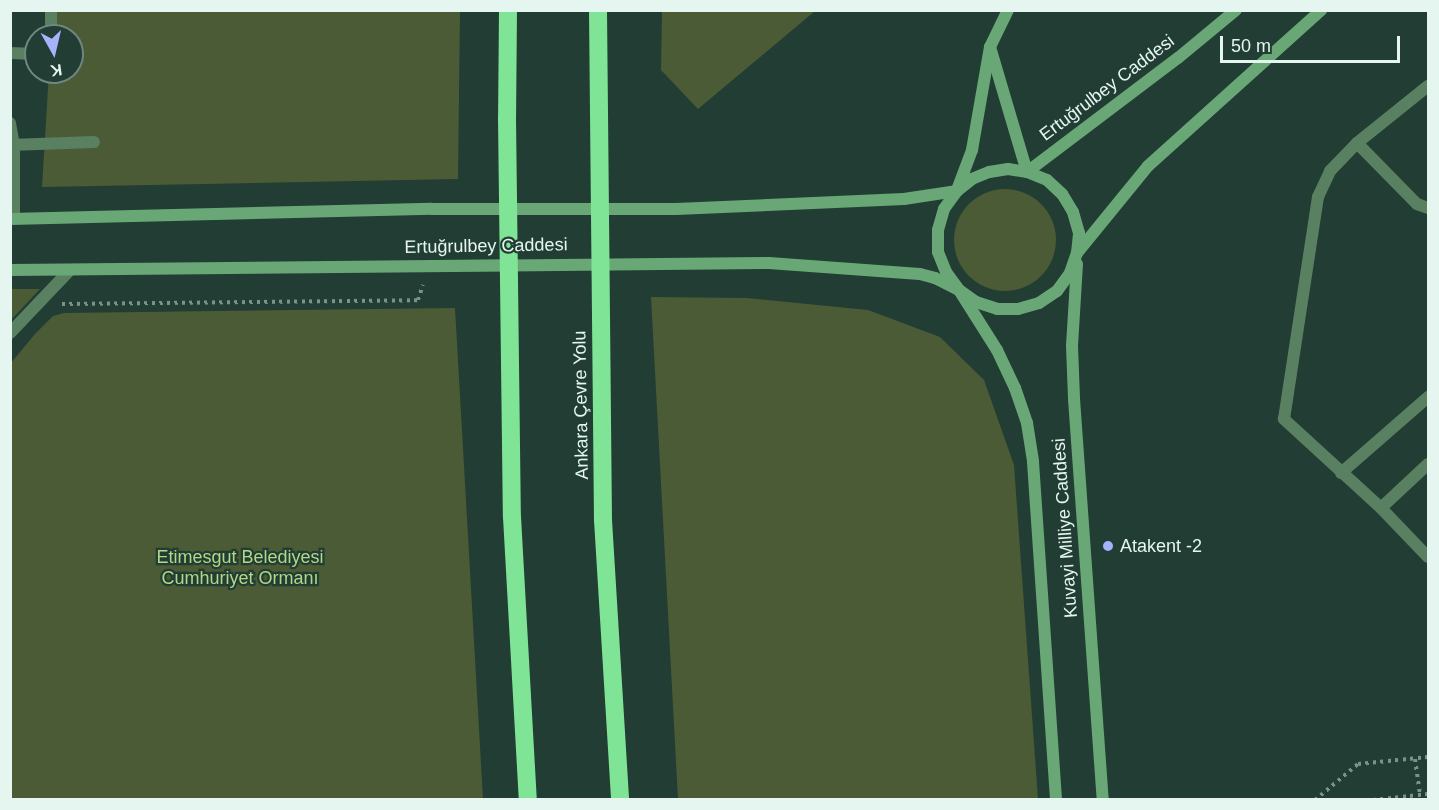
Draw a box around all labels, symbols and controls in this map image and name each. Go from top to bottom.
north arrow [24,24,84,84]
scale bar [1223,24,1403,62]
street label: Ertuğrulbey Caddesi [1035,30,1179,146]
text: 50 m [1231,36,1271,56]
text: K [49,61,63,80]
street label: Ertuğrulbey Caddesi [404,234,568,258]
street label: Ankara Çevre Yolu [569,330,593,480]
street label: Kuvayi Milliye Caddesi [1048,437,1082,619]
place label: Atakent -2 [1120,535,1202,557]
marker: Atakent -2 [1101,539,1115,553]
park label: Etimesgut Belediyesi Cumhuriyet Ormanı [156,547,324,590]

